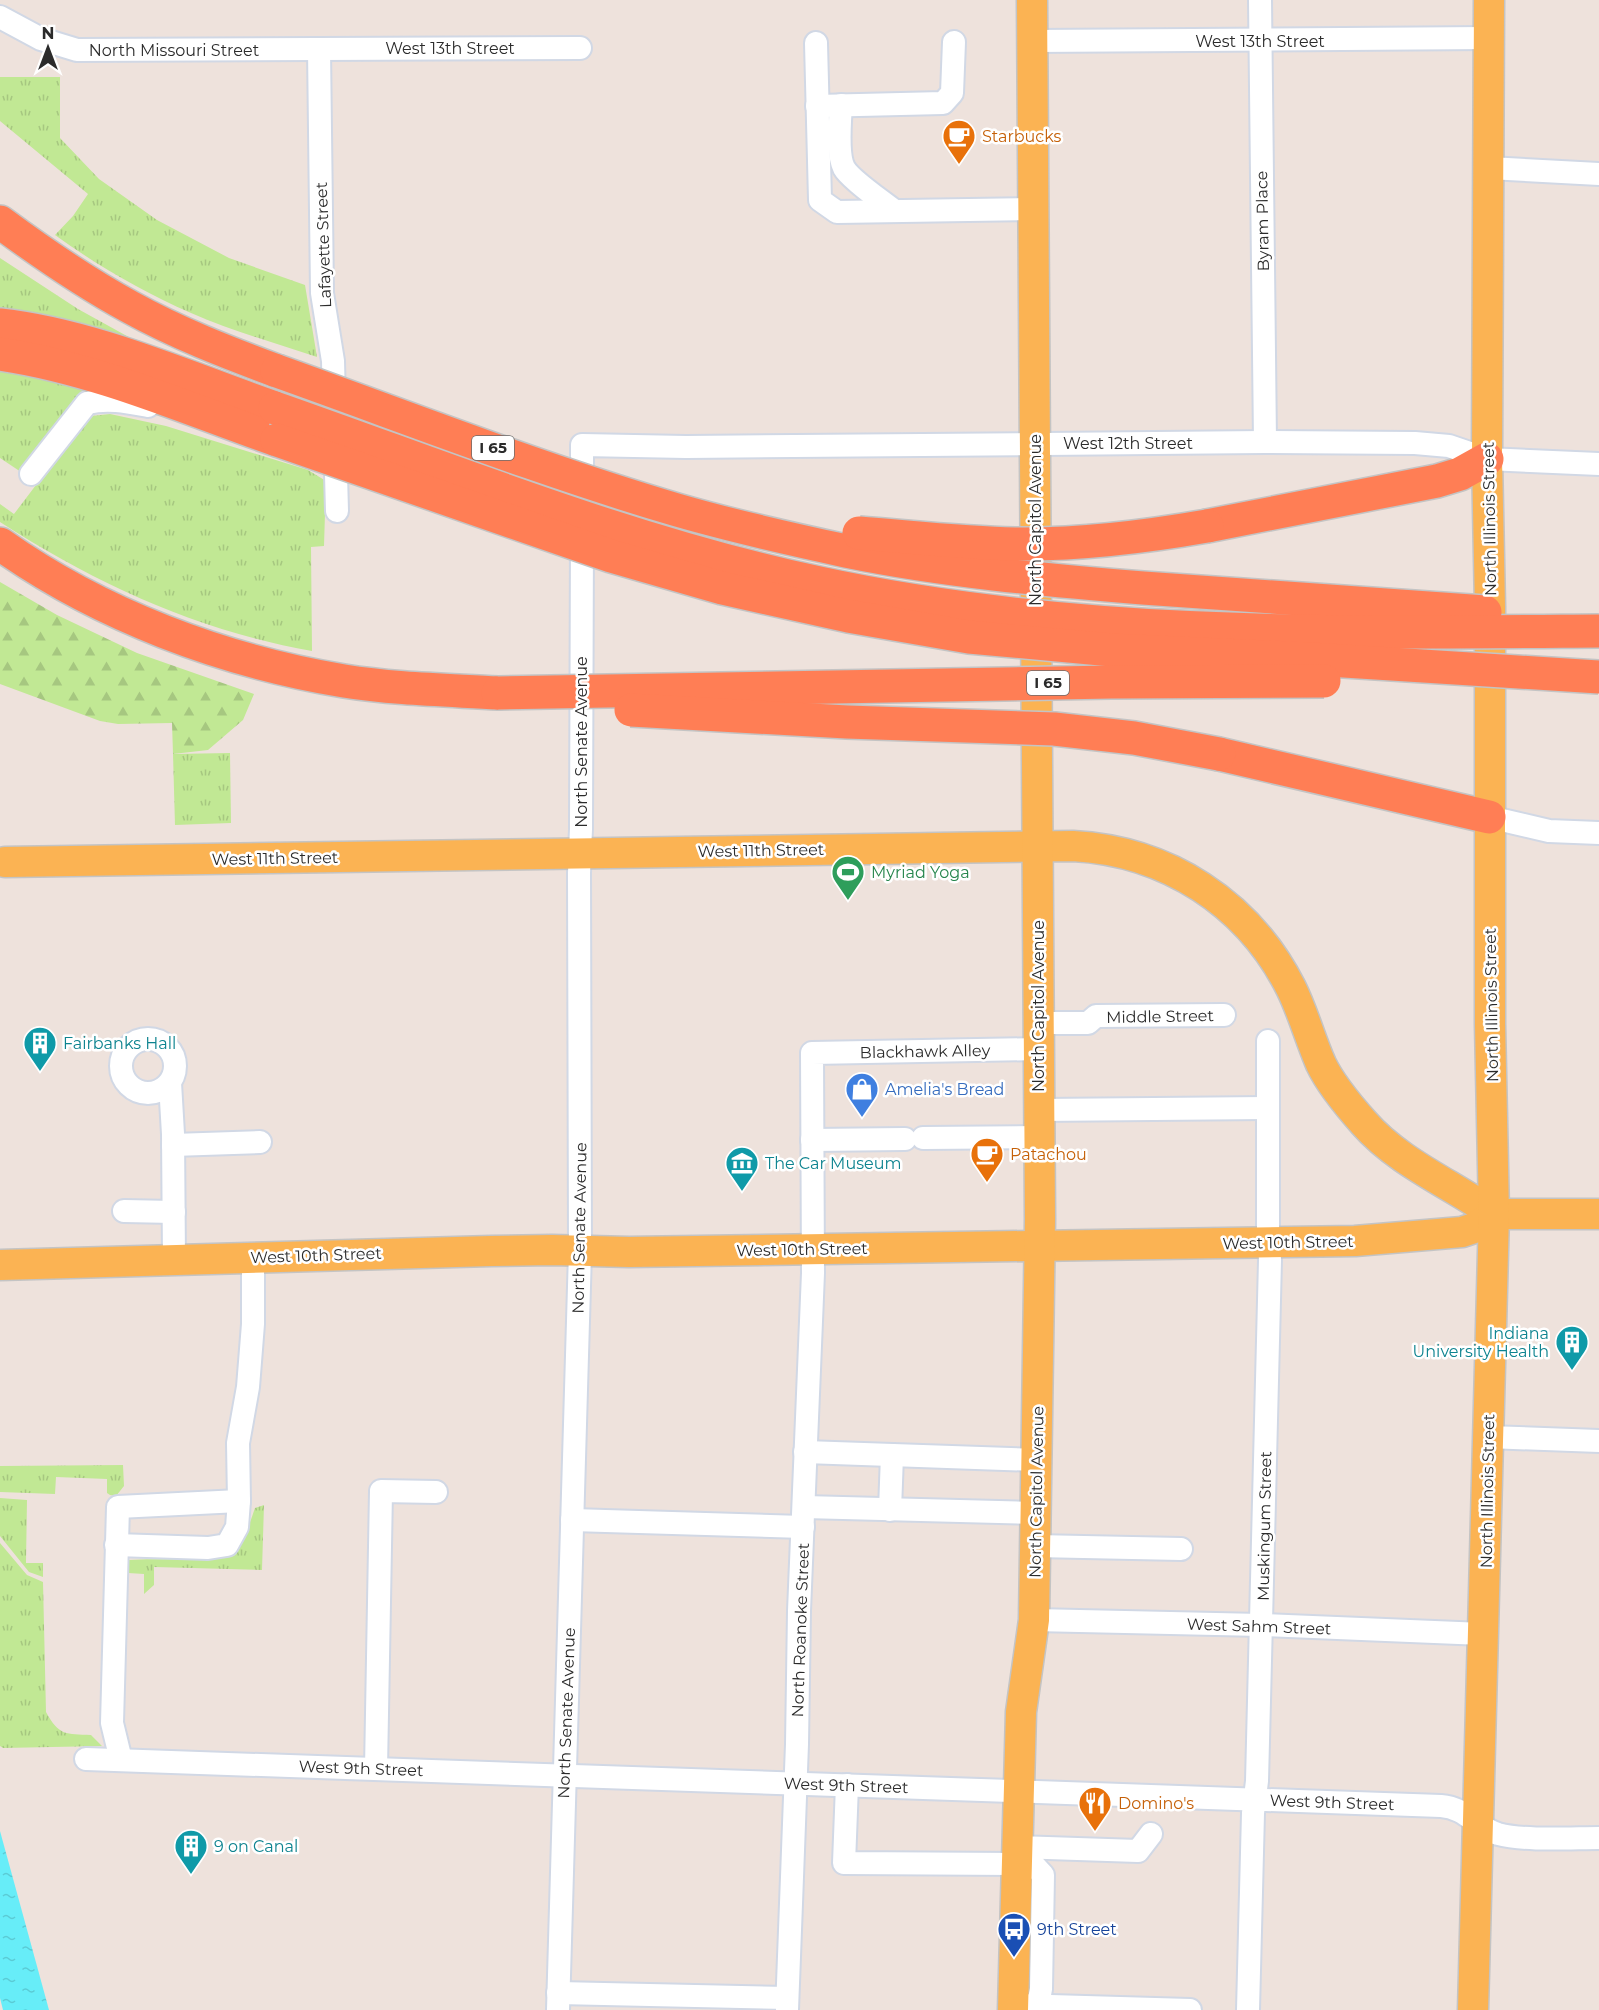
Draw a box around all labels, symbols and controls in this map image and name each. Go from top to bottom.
north arrow [18,18,78,78]
text: N [42,24,54,43]
street label: West 13th Street [1195,32,1325,51]
street label: West 13th Street [385,39,515,58]
street label: North Missouri Street [89,41,260,60]
cafe icon: Starbucks [941,118,977,165]
place label: Starbucks [982,127,1062,146]
street label: Byram Place [1252,170,1273,272]
street label: Lafayette Street [312,181,335,308]
street label: North Capitol Avenue [1026,434,1045,606]
street label: West 12th Street [1063,434,1193,453]
road number: I 65 [472,436,514,460]
street label: North Illinois Street [1479,441,1500,596]
street label: North Senate Avenue [572,656,591,828]
road number: I 65 [1027,671,1069,695]
street label: West 11th Street [698,840,825,861]
street label: West 11th Street [212,848,339,869]
sports icon: Myriad Yoga [830,854,866,901]
place label: Myriad Yoga [871,863,970,882]
street label: North Capitol Avenue [1029,920,1048,1092]
street label: North Illinois Street [1481,927,1502,1082]
street label: Middle Street [1106,1006,1215,1027]
building icon: Fairbanks Hall [22,1025,58,1072]
place label: Fairbanks Hall [63,1034,176,1053]
street label: Blackhawk Alley [860,1041,991,1062]
shop icon: Amelia's Bread [844,1071,880,1118]
place label: Amelia's Bread [885,1080,1004,1099]
cafe icon: Patachou [969,1136,1005,1183]
street label: North Senate Avenue [569,1142,590,1314]
museum icon: The Car Museum [724,1145,760,1192]
place label: Patachou [1010,1145,1087,1164]
place label: The Car Museum [765,1154,901,1173]
street label: West 10th Street [1222,1232,1354,1253]
street label: West 10th Street [736,1239,868,1260]
street label: West 10th Street [250,1244,383,1267]
place label: Indiana University Health [1413,1324,1549,1361]
building icon: Indiana University Health [1554,1324,1590,1371]
street label: North Capitol Avenue [1026,1406,1047,1578]
street label: North Illinois Street [1477,1413,1498,1568]
street label: Muskingum Street [1254,1450,1275,1601]
street label: North Roanoke Street [788,1542,813,1718]
street label: West Sahm Street [1186,1614,1332,1639]
street label: North Senate Avenue [554,1627,579,1799]
street label: West 9th Street [298,1757,424,1780]
street label: West 9th Street [783,1774,909,1797]
restaurant icon: Domino's [1077,1785,1113,1832]
street label: West 9th Street [1269,1791,1395,1814]
place label: Domino's [1118,1794,1194,1813]
building icon: 9 on Canal [173,1828,209,1875]
place label: 9 on Canal [214,1837,298,1856]
bus stop icon: 9th Street [996,1911,1032,1958]
place label: 9th Street [1037,1920,1117,1939]

